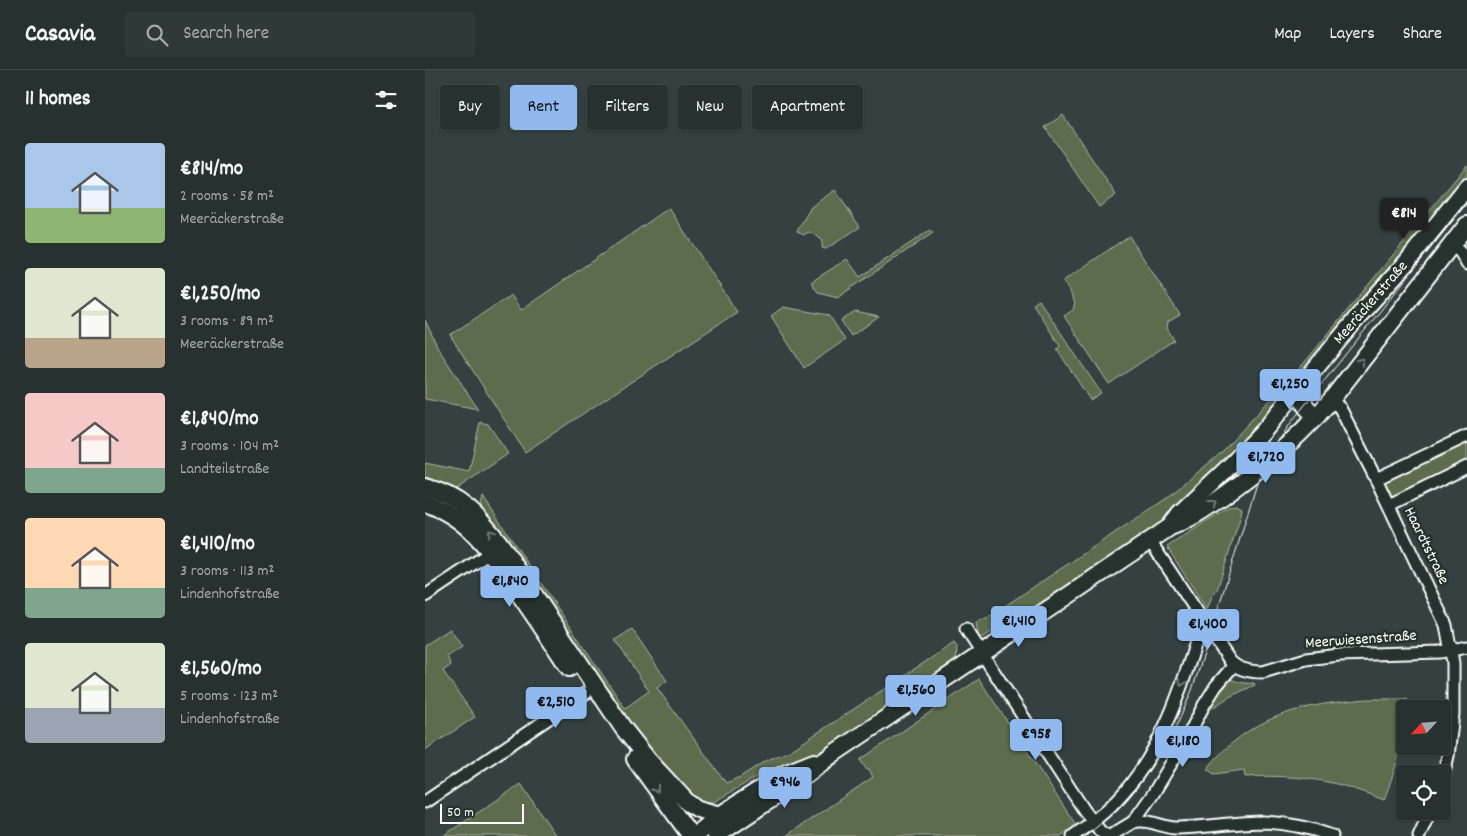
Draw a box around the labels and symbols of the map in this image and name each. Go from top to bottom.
pin: €814 [1374,198,1434,240]
street label: Meeräckerstraße [1328,256,1414,350]
one-way arrow [1355,357,1364,367]
pin: €1,250 [1249,368,1331,411]
pin: €1,720 [1225,442,1307,484]
one-way arrow [1207,501,1216,509]
street label: Haardtstraße [1397,504,1455,588]
one-way arrow [489,530,497,539]
pin: €1,840 [469,566,551,608]
pin: €1,410 [978,606,1060,648]
pin: €1,400 [1167,608,1249,651]
street label: Meerwiesenstraße [1305,625,1417,655]
pin: €1,560 [875,674,957,717]
one-way arrow [1178,679,1188,687]
pin: €2,510 [515,686,597,729]
north arrow [1396,700,1451,755]
pin: €958 [1006,718,1066,761]
pin: €1,180 [1142,726,1224,768]
pin: €946 [755,766,815,809]
one-way arrow [650,783,659,792]
scale bar [440,801,524,824]

